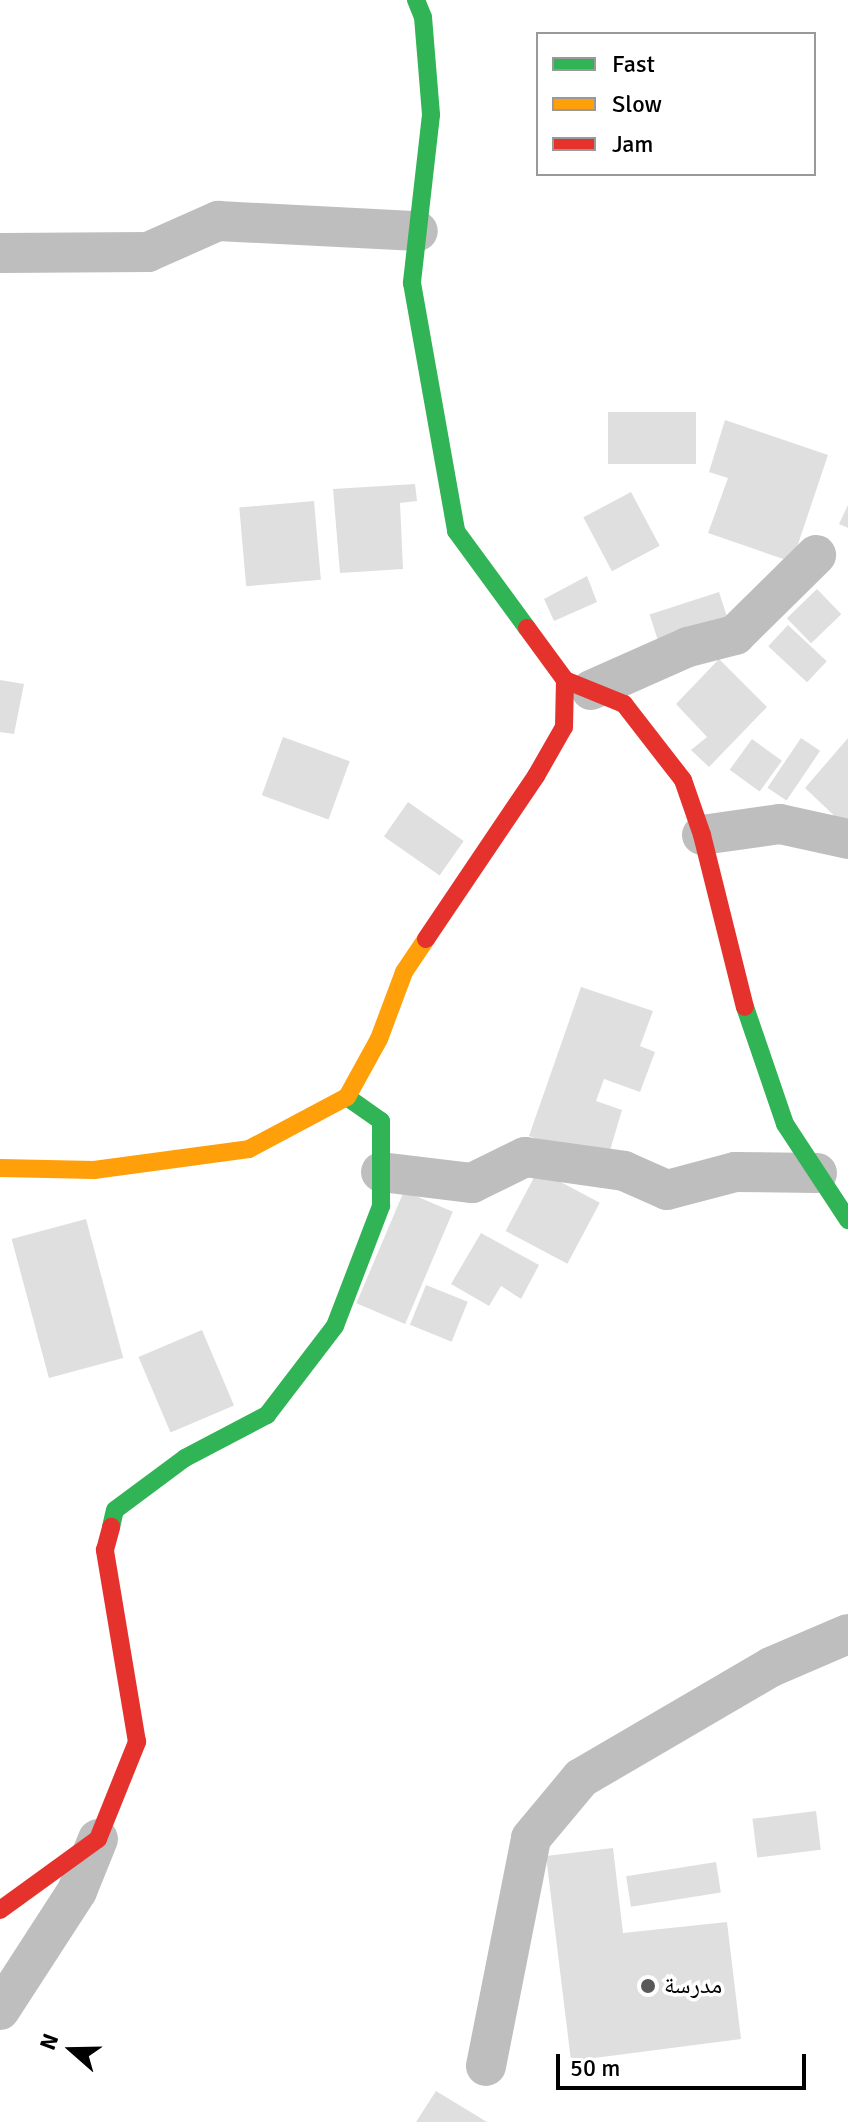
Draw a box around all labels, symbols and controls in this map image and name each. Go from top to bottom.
legend [536,32,816,176]
text: Fast [612,49,655,79]
text: Slow [612,89,662,119]
text: Jam [612,129,653,159]
place label: مدرسة [664,1972,722,2000]
marker: مدرسة [639,1977,657,1995]
north arrow [32,2010,112,2090]
text: N [34,2030,64,2053]
scale bar [560,2038,810,2088]
text: 50 m [570,2053,620,2083]

